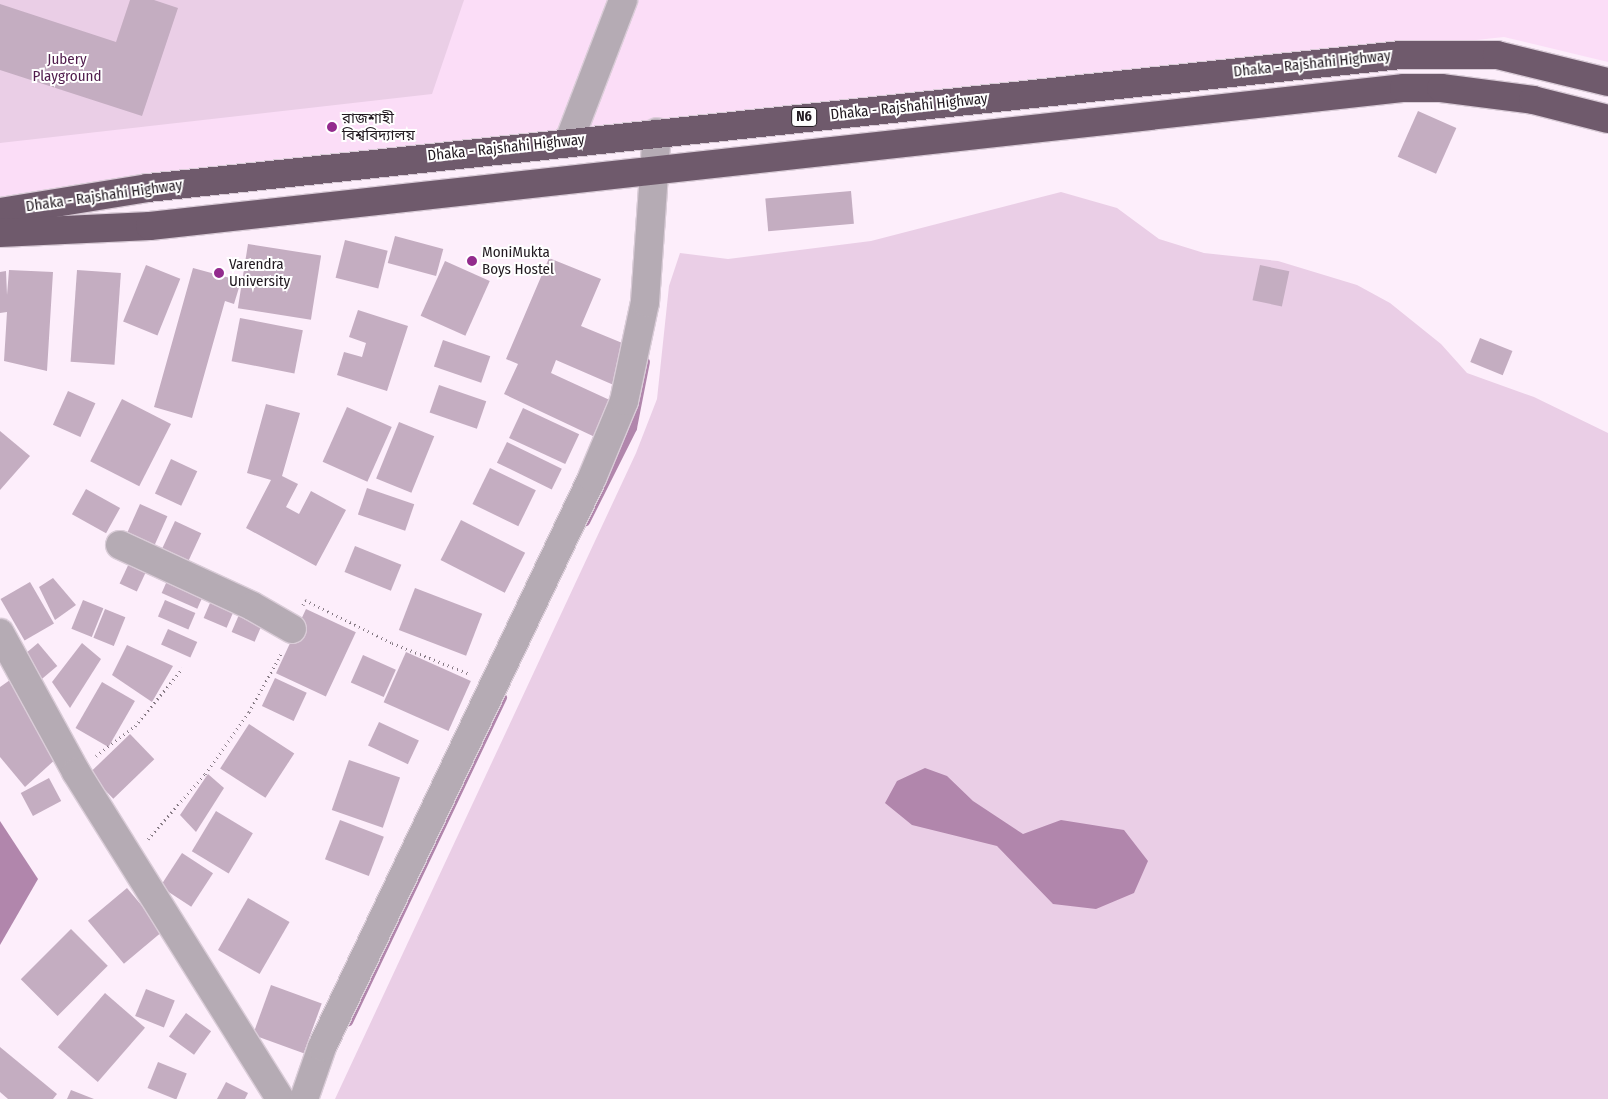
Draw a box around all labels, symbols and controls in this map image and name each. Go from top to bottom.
street label: Dhaka - Rajshahi Highway [1233,47,1391,81]
park label: Jubery Playground [33,50,101,85]
street label: Dhaka - Rajshahi Highway [830,90,988,124]
road number: N6 [790,105,818,128]
place label: রাজশাহী বিশ্ববিদ্যালয় [342,109,415,144]
marker: রাজশাহী বিশ্ববিদ্যালয় [326,121,338,133]
street label: Dhaka - Rajshahi Highway [427,131,585,165]
street label: Dhaka - Rajshahi Highway [25,176,183,216]
place label: MoniMukta Boys Hostel [482,243,554,278]
place label: Varendra University [229,255,290,290]
marker: MoniMukta Boys Hostel [466,255,478,267]
marker: Varendra University [213,267,225,279]

